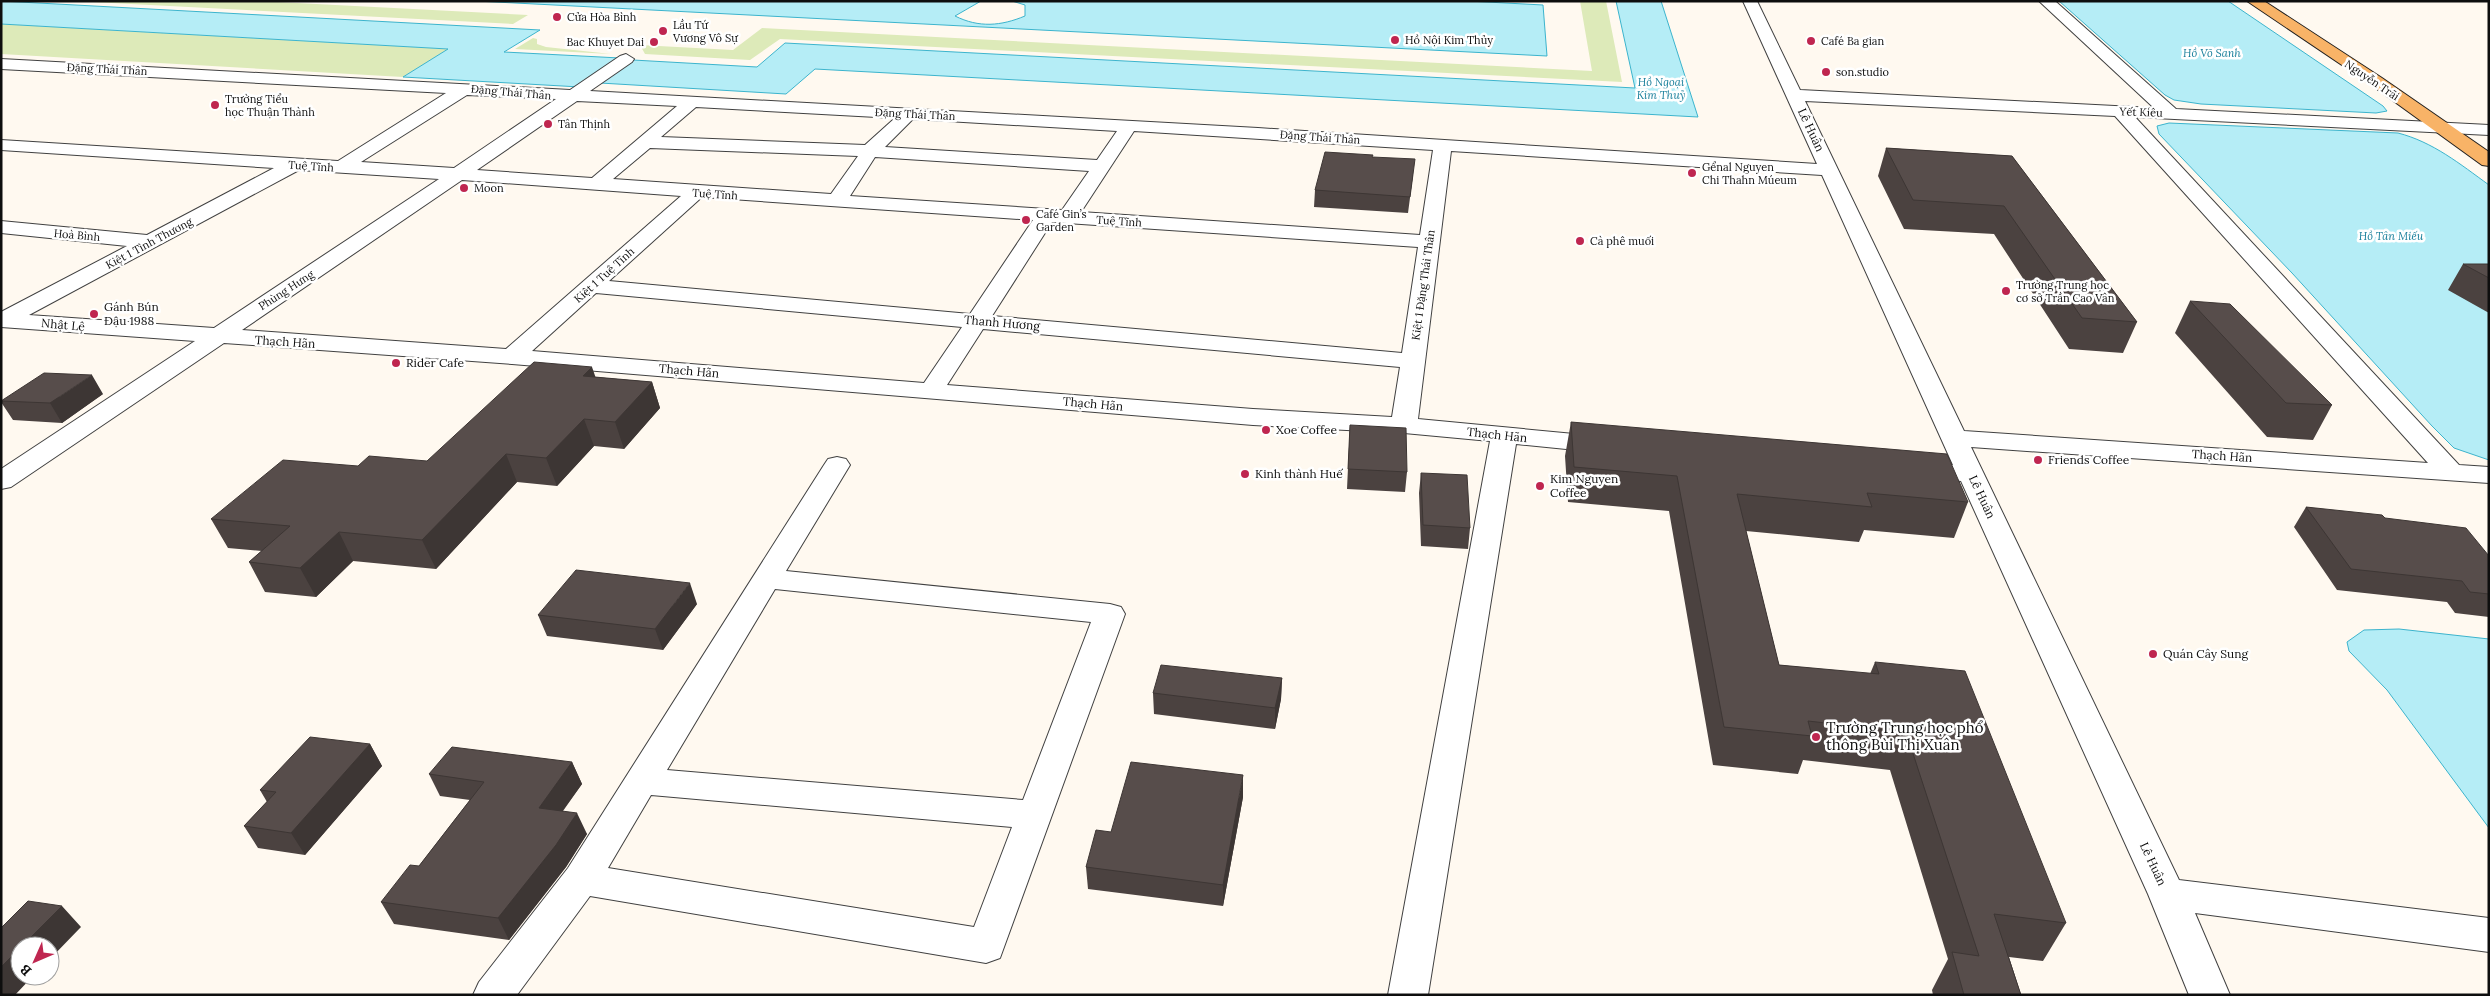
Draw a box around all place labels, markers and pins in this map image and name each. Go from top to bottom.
place label: Cửa Hòa Bình [567,10,637,24]
marker: Cửa Hòa Bình [551,11,563,23]
place label: Lầu Tứ Vương Vô Sự [672,18,739,45]
marker: Lầu Tứ Vương Vô Sự [657,25,669,37]
place label: Hồ Nội Kim Thủy [1405,33,1493,47]
marker: Hồ Nội Kim Thủy [1389,34,1401,46]
place label: Café Ba gian [1821,34,1884,48]
place label: Bac Khuyet Dai [566,35,644,49]
marker: Café Ba gian [1805,35,1817,47]
marker: Bac Khuyet Dai [648,36,660,48]
place label: son.studio [1836,65,1889,79]
marker: son.studio [1820,66,1832,78]
place label: Trường Tiểu học Thuận Thành [225,92,315,119]
marker: Trường Tiểu học Thuận Thành [209,99,221,111]
place label: Tân Thịnh [558,117,610,131]
marker: Tân Thịnh [542,118,554,130]
place label: Gểnal Nguyen Chi Thahn Múeum [1702,160,1797,187]
marker: Gểnal Nguyen Chi Thahn Múeum [1686,167,1698,179]
place label: Moon [474,181,504,195]
marker: Moon [458,182,470,194]
place label: Café Gin’s Garden [1036,207,1087,234]
marker: Café Gin’s Garden [1020,214,1032,226]
place label: Cà phê muối [1590,234,1654,248]
marker: Cà phê muối [1574,235,1586,247]
place label: Trường Trung học cơ sở Trần Cao Vân [2016,278,2115,305]
marker: Trường Trung học cơ sở Trần Cao Vân [2000,285,2012,297]
place label: Gánh Bún Đậu 1988 [104,299,159,328]
marker: Gánh Bún Đậu 1988 [88,308,100,320]
place label: Rider Cafe [406,355,465,370]
marker: Rider Cafe [390,357,402,369]
place label: Xoe Coffee [1276,422,1337,437]
marker: Xoe Coffee [1260,424,1272,436]
place label: Friends Coffee [2048,452,2130,467]
marker: Friends Coffee [2032,454,2044,466]
place label: Kinh thành Huế [1255,466,1343,481]
marker: Kinh thành Huế [1239,468,1251,480]
place label: Kim Nguyen Coffee [1550,471,1618,500]
marker: Kim Nguyen Coffee [1534,480,1546,492]
place label: Quán Cây Sung [2163,646,2248,661]
marker: Quán Cây Sung [2147,648,2159,660]
place label: Trường Trung học phổ thông Bùi Thị Xuân [1826,718,1984,754]
marker: Trường Trung học phổ thông Bùi Thị Xuân [1810,731,1822,743]

